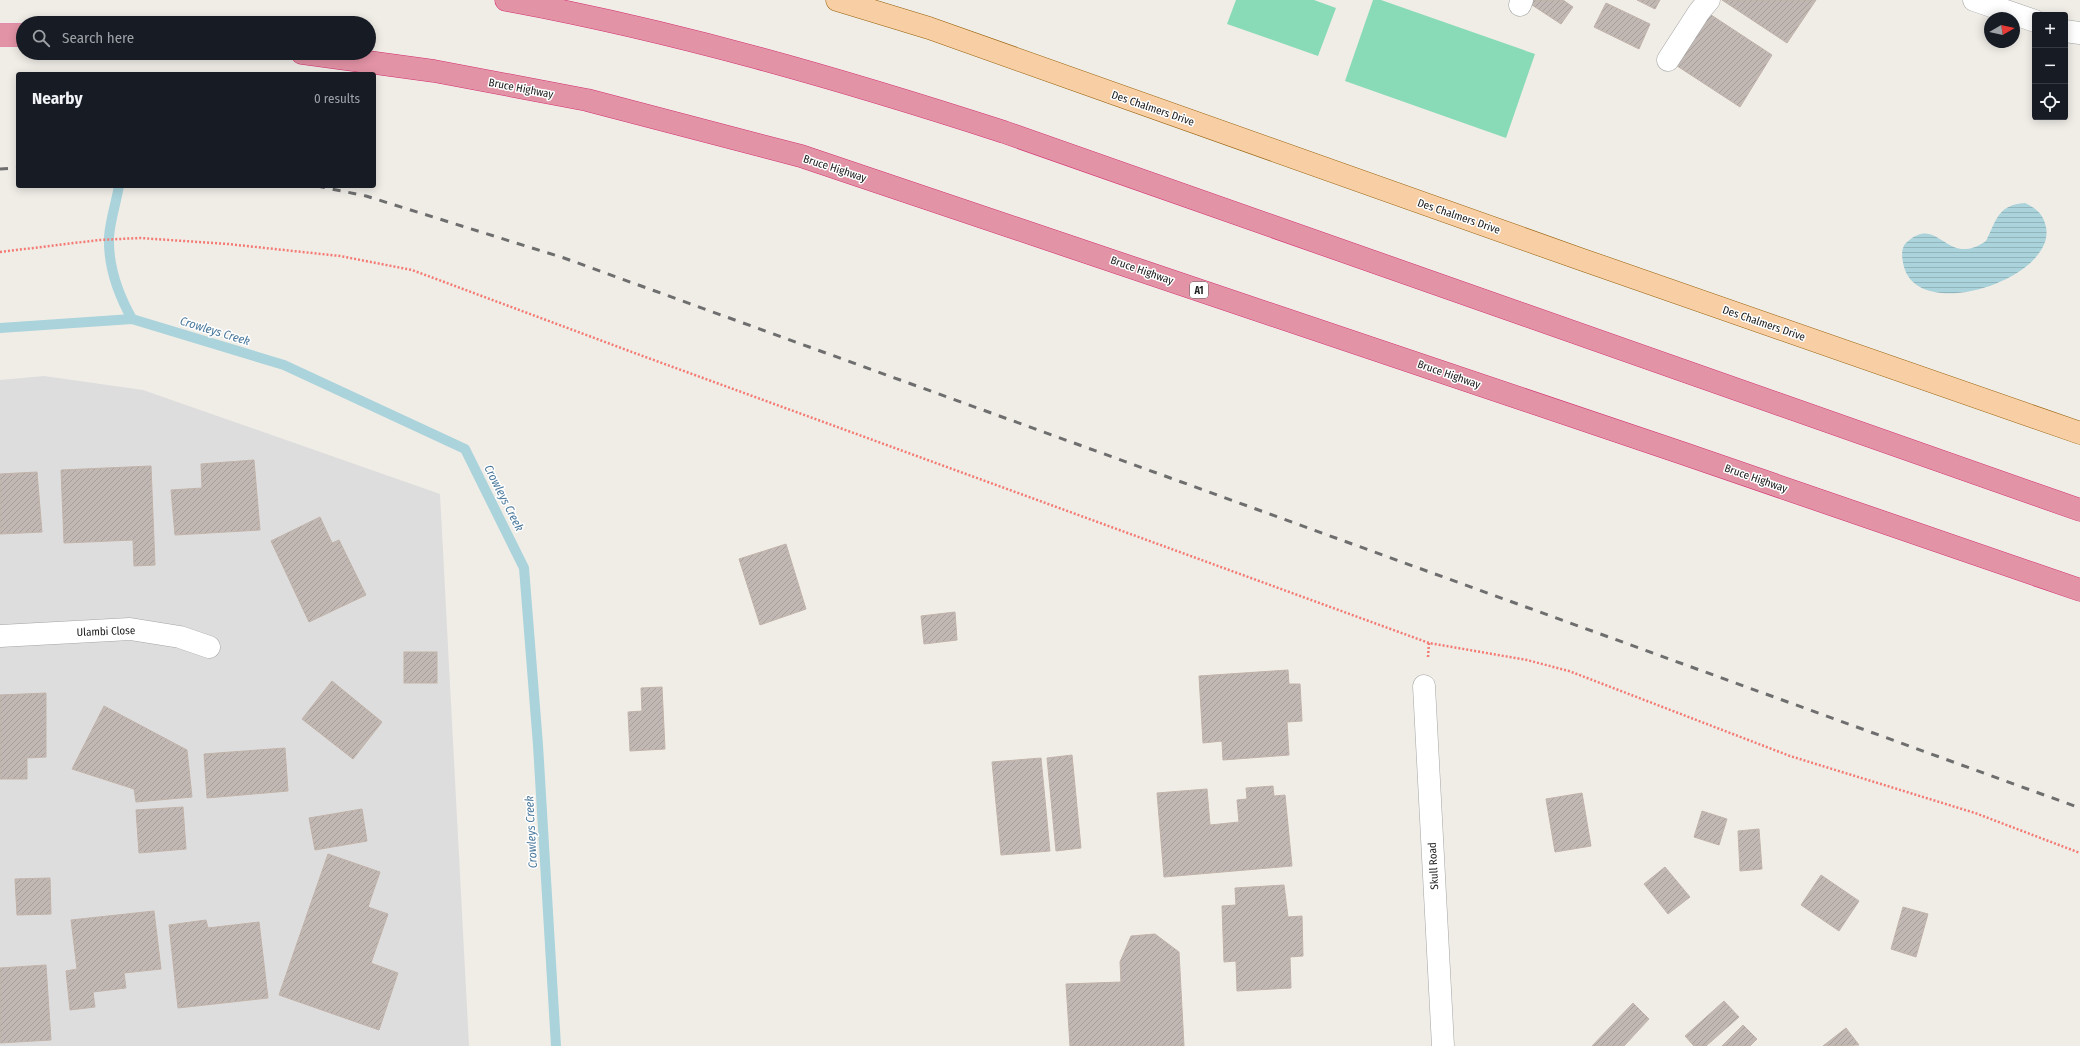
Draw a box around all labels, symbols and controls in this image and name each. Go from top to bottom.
north arrow [1984,12,2020,48]
map controls [2032,12,2068,120]
button: + [2032,12,2068,48]
search box [16,16,376,60]
icon: search [30,27,52,49]
text: Search here [62,29,134,47]
button: − [2032,48,2068,84]
street label: Bruce Highway [487,76,554,101]
button: locate [2032,84,2068,120]
text: Nearby [32,88,83,109]
street label: Des Chalmers Drive [1110,88,1196,129]
text: 0 results [314,91,360,106]
street label: Bruce Highway [802,152,868,185]
street label: Des Chalmers Drive [1416,196,1502,237]
street label: Bruce Highway [1109,254,1175,287]
road number: A1 [1190,282,1208,298]
street label: Des Chalmers Drive [1721,303,1807,344]
water label: Crowleys Creek [178,314,252,348]
street label: Bruce Highway [1416,358,1482,391]
water label: Crowleys Creek [481,462,527,534]
street label: Bruce Highway [1723,462,1789,495]
street label: Ulambi Close [76,624,136,639]
water label: Crowleys Creek [522,795,540,869]
street label: Skull Road [1426,842,1441,890]

